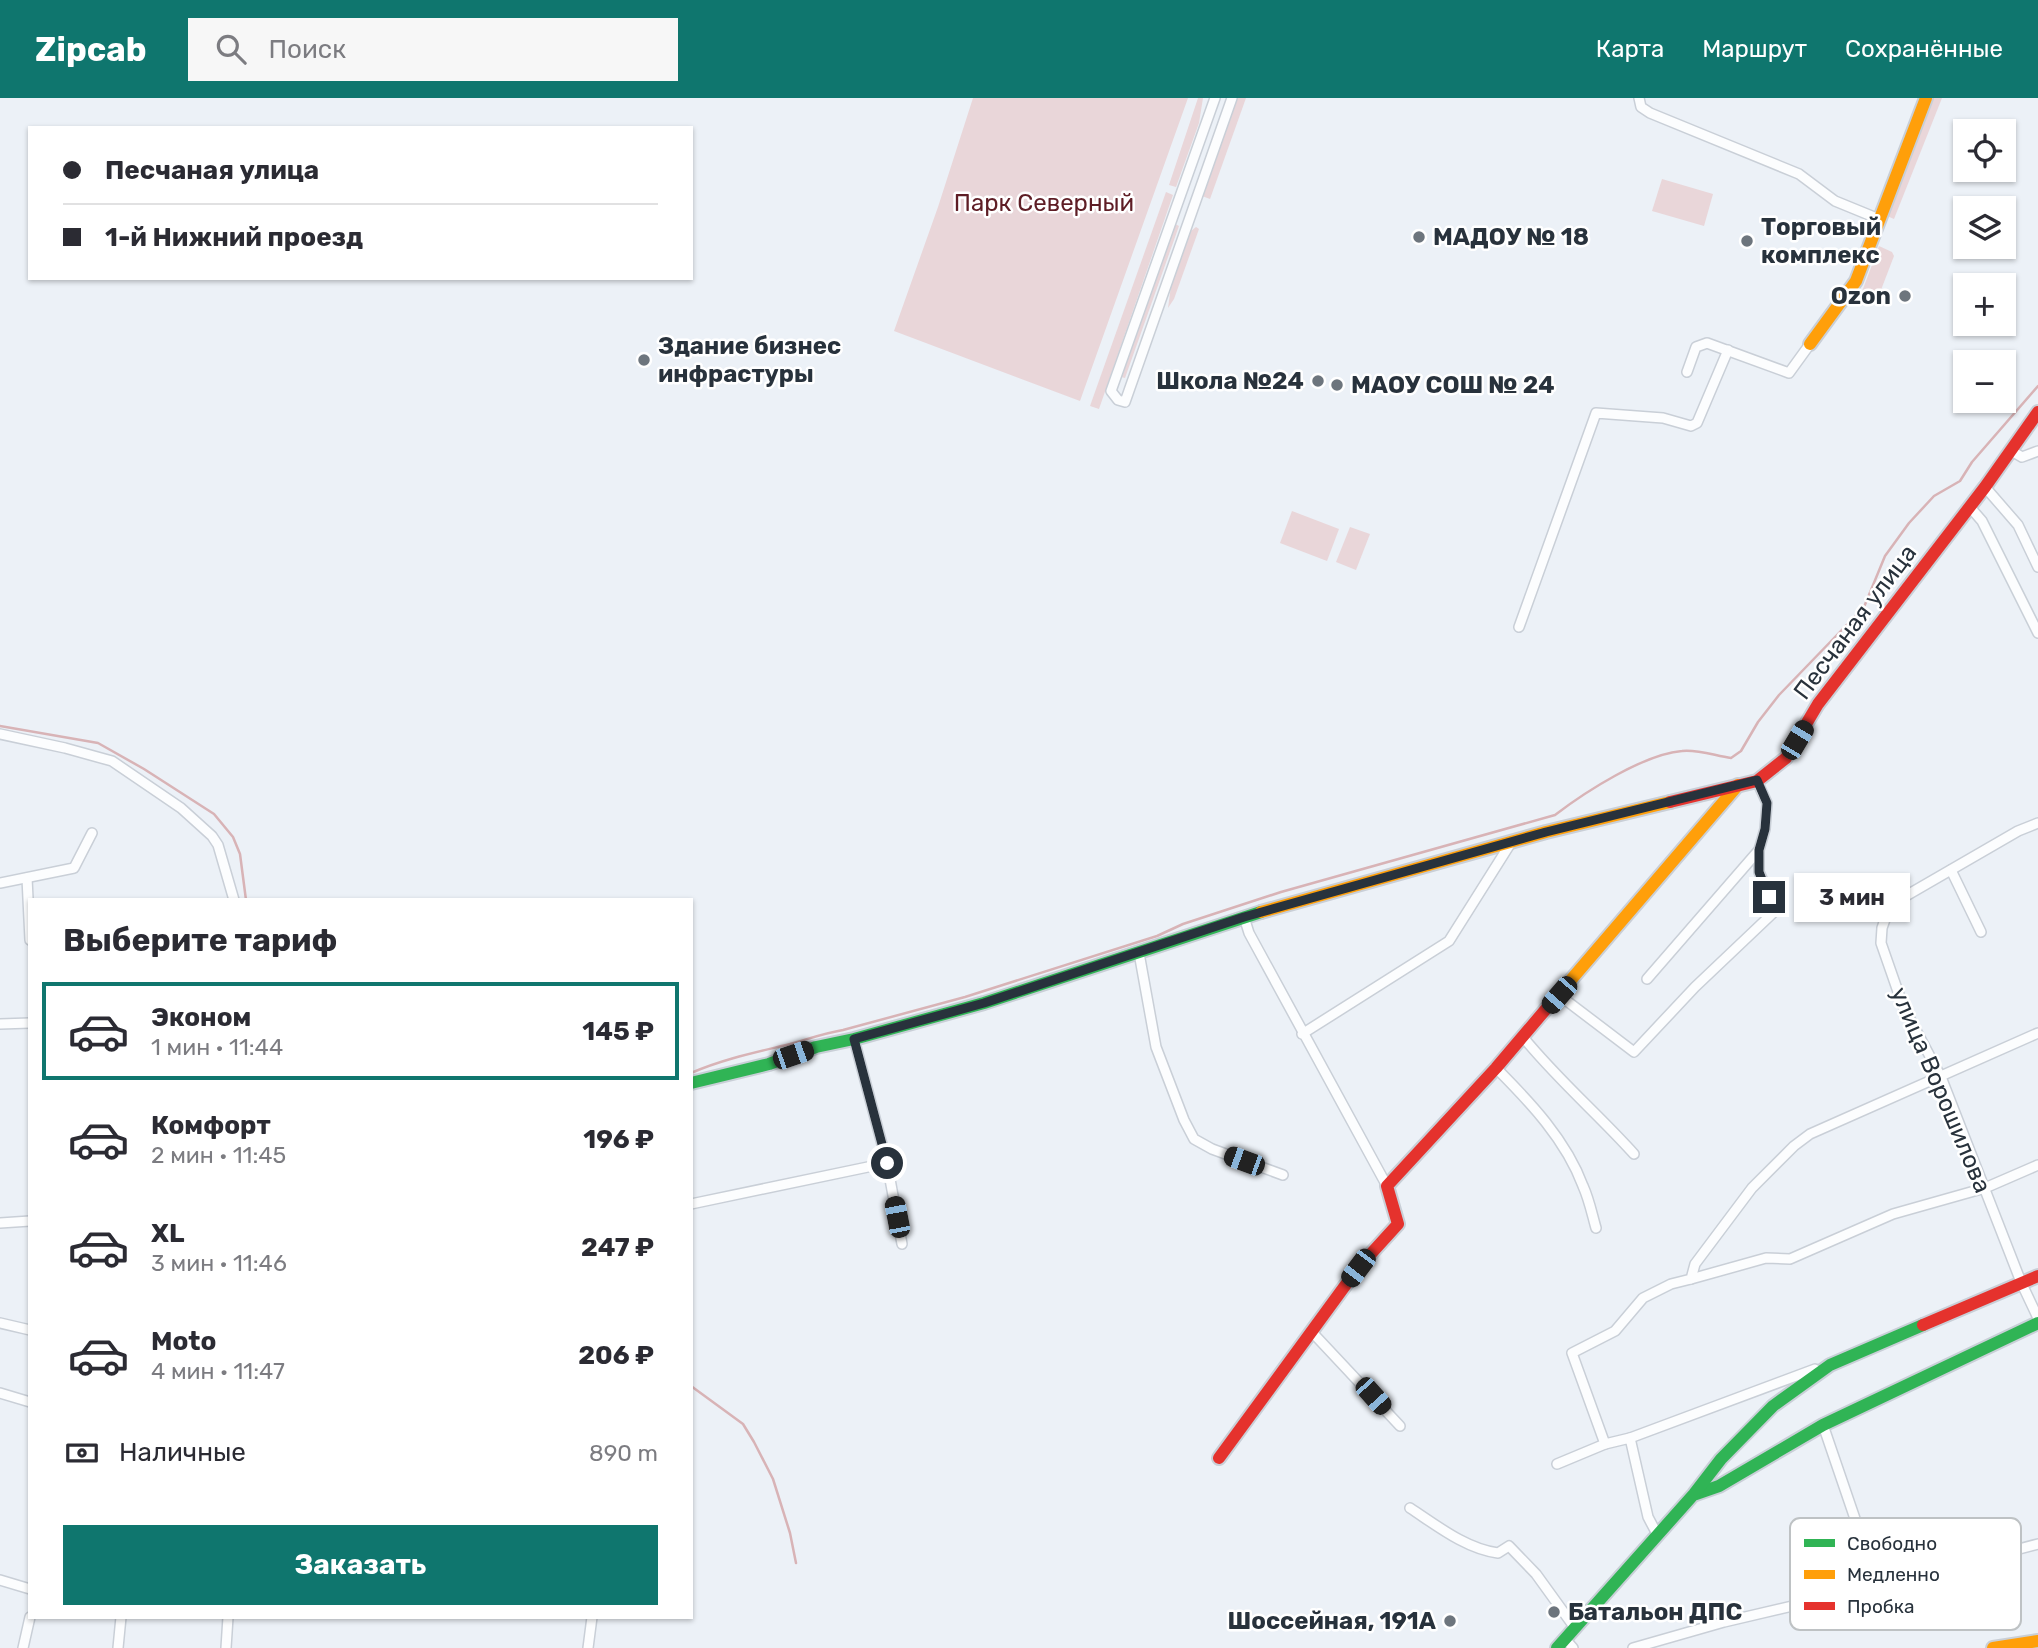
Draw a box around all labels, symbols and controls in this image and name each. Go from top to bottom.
search box [188,18,678,81]
text: Zipcab [35,30,146,69]
icon: search [212,30,250,68]
text: Поиск [268,34,346,65]
text: Карта [1596,35,1664,63]
text: Маршрут [1702,35,1807,63]
text: Сохранённые [1845,35,2003,63]
map controls [1953,119,2016,413]
button: locate [1953,119,2016,182]
text: Песчаная улица [105,155,319,186]
park label: Парк Северный [954,189,1134,217]
button: layers [1953,196,2016,259]
place label: Торговый комплекс [1761,213,1881,269]
text: 1-й Нижний проезд [105,222,363,253]
place label: МАДОУ № 18 [1433,223,1589,251]
marker: МАДОУ № 18 [1411,229,1427,245]
marker: Торговый комплекс [1739,233,1755,249]
button: + [1953,273,2016,336]
place label: Ozon [1831,282,1891,310]
marker: Ozon [1897,288,1913,304]
place label: Здание бизнес инфрастуры [658,332,841,388]
button: − [1953,350,2016,413]
marker: Здание бизнес инфрастуры [636,352,652,368]
place label: Школа №24 [1156,367,1304,395]
place label: МАОУ СОШ № 24 [1351,371,1555,399]
marker: Школа №24 [1310,373,1326,389]
marker: МАОУ СОШ № 24 [1329,377,1345,393]
street label: Песчаная улица [1788,539,1922,705]
car [1778,717,1817,763]
callout: 3 мин [1794,872,1909,922]
route end [1753,881,1785,913]
text: 3 мин [1819,883,1885,911]
text: Выберите тариф [63,921,337,959]
car [1538,972,1581,1018]
street label: улица Ворошилова [1885,983,1997,1197]
icon: car [67,1000,130,1063]
text: Эконом [151,1002,251,1033]
text: 145 ₽ [582,1016,654,1047]
text: 1 мин · 11:44 [151,1033,283,1061]
car [770,1038,817,1072]
icon: car [67,1108,130,1171]
text: Комфорт [151,1110,271,1141]
text: 196 ₽ [583,1124,654,1155]
text: 2 мин · 11:45 [151,1141,286,1169]
car [1221,1144,1268,1178]
route start [871,1147,903,1179]
car [883,1194,912,1240]
icon: car [67,1216,130,1279]
text: XL [151,1218,184,1249]
text: 247 ₽ [581,1232,654,1263]
car [1337,1245,1380,1291]
text: 3 мин · 11:46 [151,1249,287,1277]
icon: car [67,1324,130,1387]
text: Moto [151,1326,216,1357]
text: 206 ₽ [578,1340,654,1371]
text: 4 мин · 11:47 [151,1357,285,1385]
car [1352,1373,1395,1419]
icon: cash [63,1434,101,1472]
text: Наличные [119,1437,246,1468]
text: 890 m [589,1439,658,1467]
legend [1790,1518,2021,1630]
button: Заказать [63,1525,658,1605]
text: Свободно [1847,1532,1937,1555]
text: Медленно [1847,1563,1940,1586]
text: Пробка [1847,1595,1915,1618]
place label: Батальон ДПС [1568,1598,1742,1626]
marker: Батальон ДПС [1546,1604,1562,1620]
place label: Шоссейная, 191А [1228,1607,1436,1635]
marker: Шоссейная, 191А [1442,1613,1458,1629]

